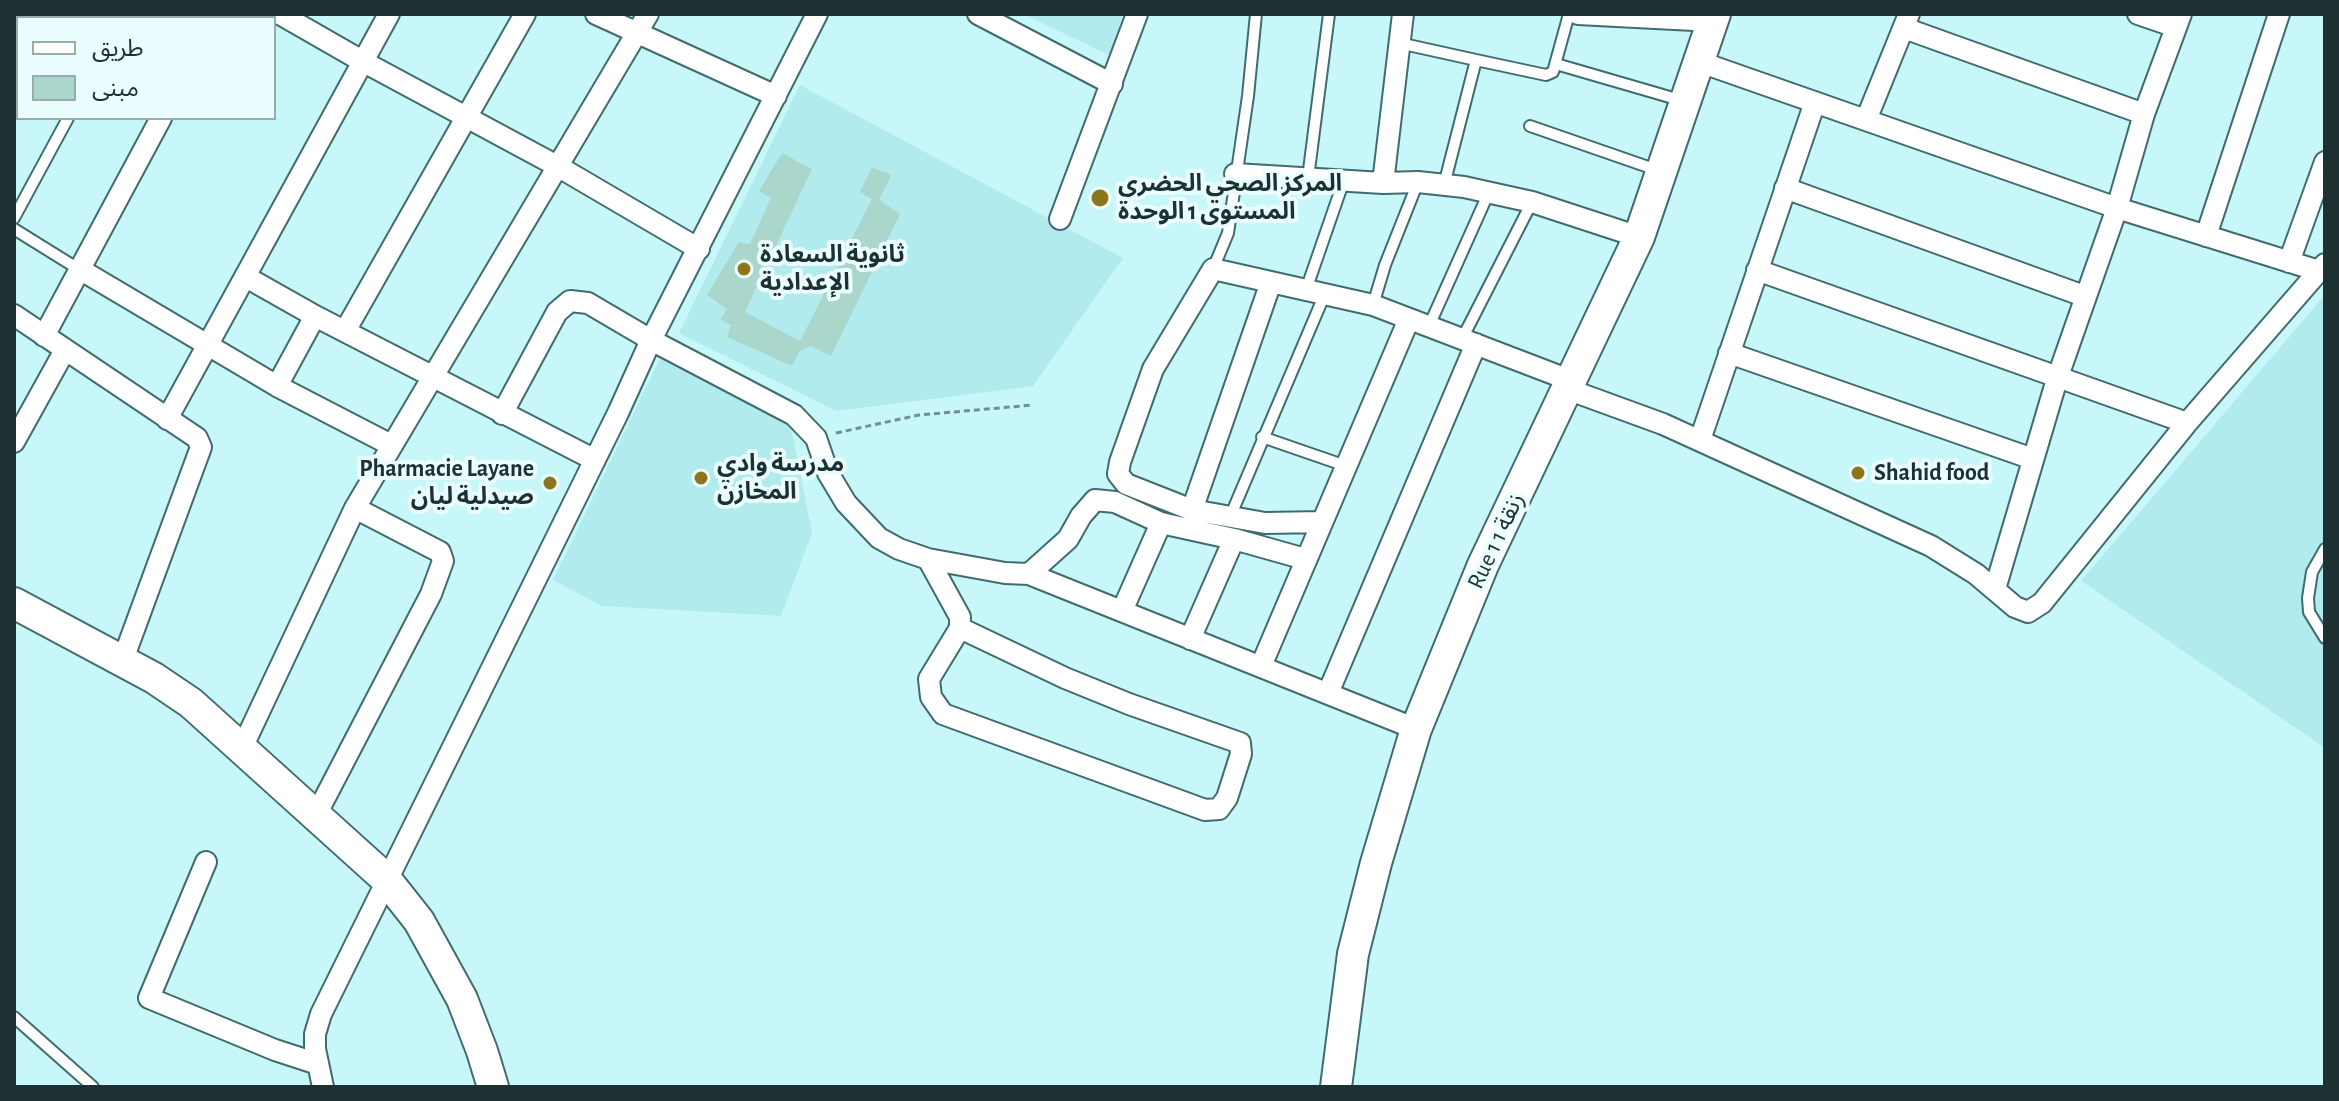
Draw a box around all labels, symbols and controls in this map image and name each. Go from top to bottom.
legend [16,16,276,120]
text: طريق [92,37,144,61]
text: مبنى [92,77,139,101]
place label: المركز الصحي الحضري المستوى 1 الوحدة [1118,170,1342,226]
marker: المركز الصحي الحضري المستوى 1 الوحدة [1089,187,1111,209]
place label: ثانوية السعادة الإعدادية [760,241,905,297]
marker: ثانوية السعادة الإعدادية [735,260,753,278]
place label: مدرسة وادي المخازن [717,450,844,506]
place label: Pharmacie Layane صيدلية ليان [359,455,534,511]
place label: Shahid food [1874,459,1989,487]
marker: Shahid food [1849,464,1867,482]
marker: مدرسة وادي المخازن [692,469,710,487]
marker: Pharmacie Layane صيدلية ليان [541,474,559,492]
street label: Rue 1 زنقة 1 [1461,488,1531,594]

